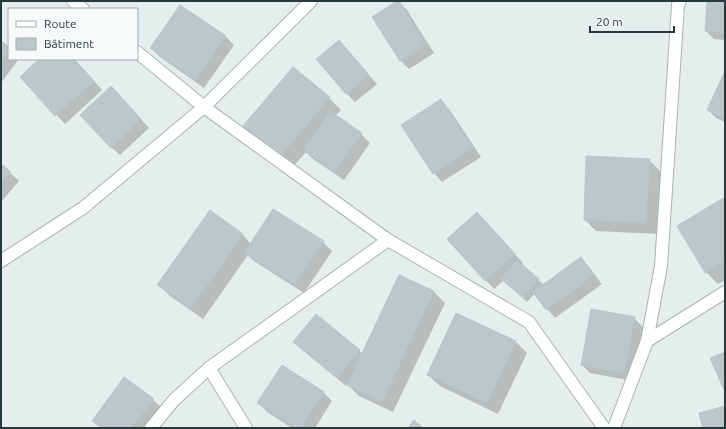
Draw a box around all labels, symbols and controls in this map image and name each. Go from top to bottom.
legend [8,8,138,60]
scale bar [590,8,674,34]
text: 20 m [596,15,623,28]
text: Route [44,17,77,30]
text: Bâtiment [44,37,94,50]

